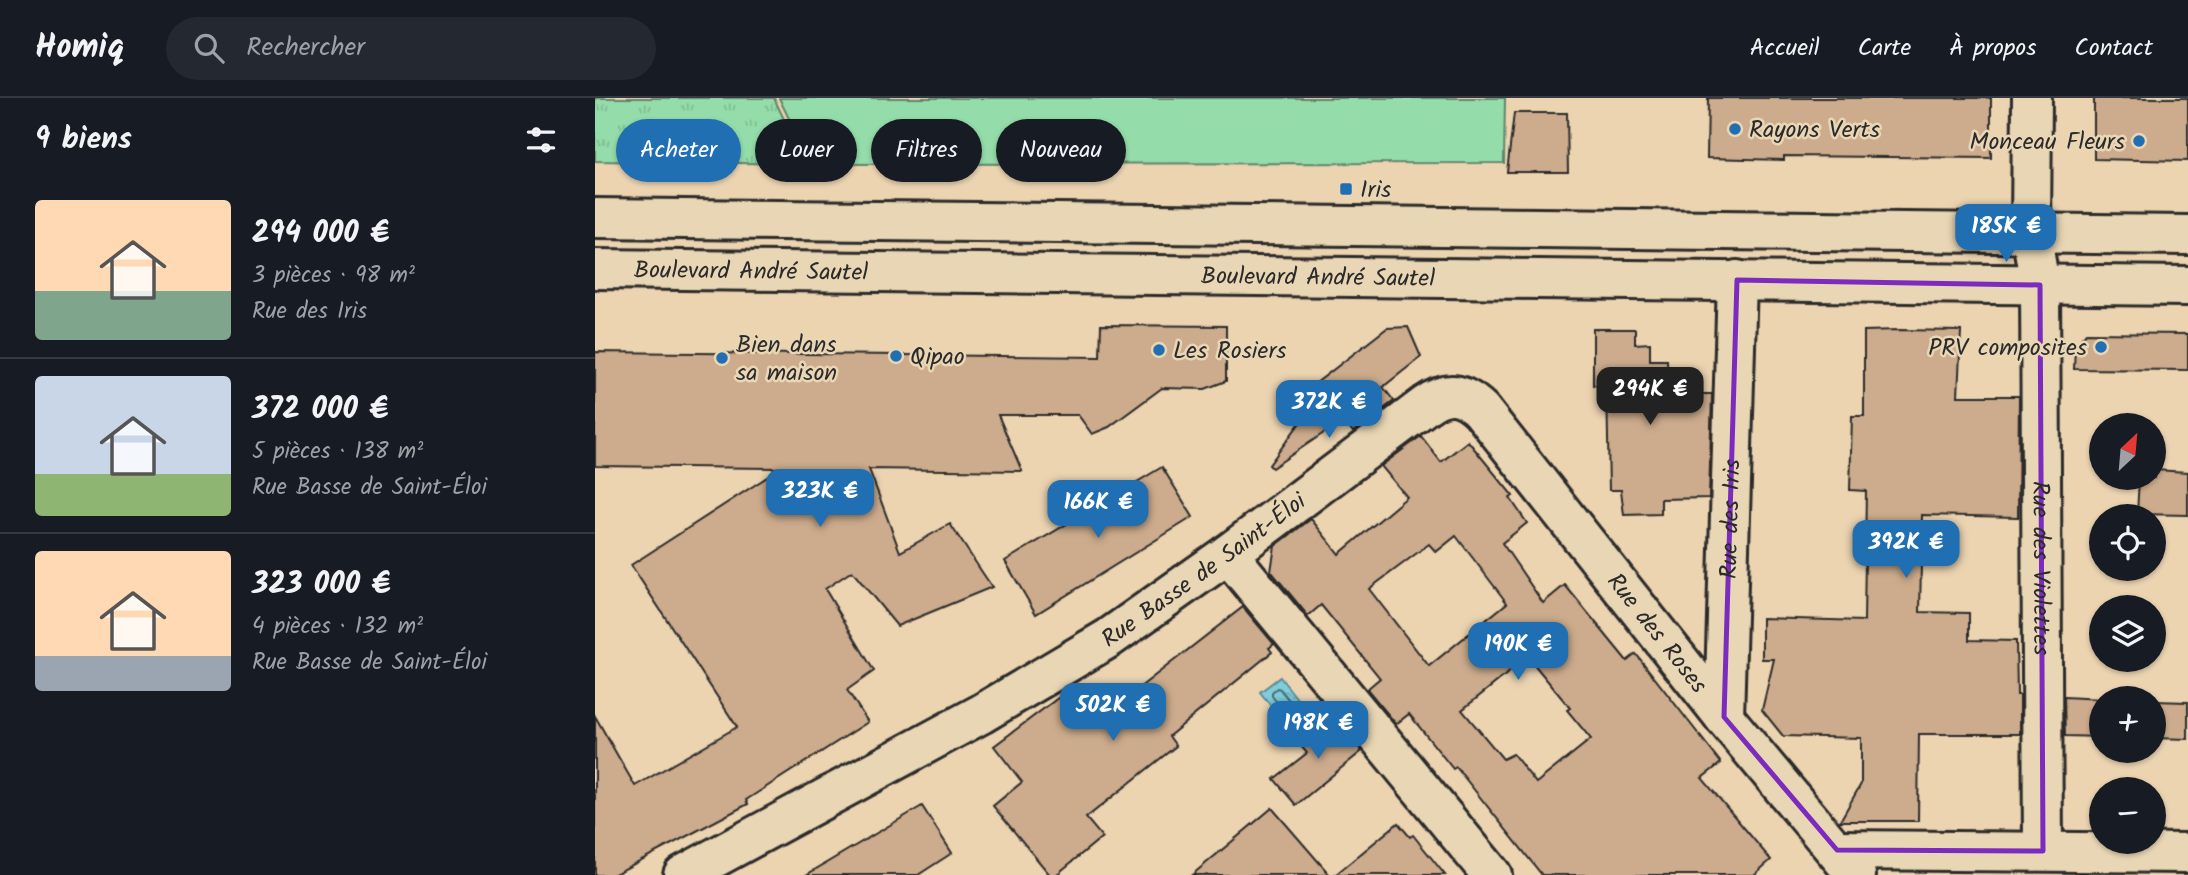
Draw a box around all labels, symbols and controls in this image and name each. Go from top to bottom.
search box [166,17,656,80]
text: Homiq [35,22,124,75]
text: Rechercher [246,27,365,69]
icon: search [190,29,228,67]
text: Accueil [1750,29,1820,68]
text: Carte [1858,29,1911,68]
text: À propos [1949,29,2036,68]
text: Contact [2074,29,2153,68]
place label: Rayons Verts [1749,111,1880,150]
text: 9 biens [35,116,132,164]
chip: Acheter [616,119,741,182]
chip: Louer [755,119,857,182]
chip: Filtres [871,119,982,182]
chip: Nouveau [996,119,1126,182]
icon: filters [522,121,560,159]
marker: Rayons Verts [1727,121,1743,137]
place label: Monceau Fleurs [1970,123,2125,162]
marker: Monceau Fleurs [2131,133,2147,149]
place label: Iris [1360,171,1391,210]
marker: Iris [1338,181,1354,197]
pin: 185K € [1949,204,2063,264]
text: 185K € [1971,209,2041,245]
text: 294 000 € [252,210,389,258]
icon: home [91,228,175,312]
street label: Boulevard André Sautel [634,251,868,293]
street label: Boulevard André Sautel [1201,257,1435,299]
text: 3 pièces · 98 m² [252,258,415,294]
text: Rue des Iris [252,294,367,330]
place label: Bien dans sa maison [736,326,837,393]
place label: PRV composites [1928,329,2087,368]
place label: Les Rosiers [1173,332,1287,371]
place label: Qipao [910,338,965,377]
marker: PRV composites [2093,339,2109,355]
marker: Les Rosiers [1151,342,1167,358]
marker: Qipao [888,348,904,364]
marker: Bien dans sa maison [714,350,730,366]
pin: 294K € [1593,368,1707,427]
text: 294K € [1613,372,1687,408]
pin: 372K € [1272,380,1386,440]
text: 372K € [1292,385,1366,421]
text: 372 000 € [252,386,388,434]
icon: home [91,404,175,488]
north arrow [2089,413,2167,490]
map controls [2089,413,2166,854]
text: 5 pièces · 138 m² [252,434,423,470]
street label: Rue des Iris [1710,459,1753,580]
text: Rue Basse de Saint-Éloi [252,470,487,506]
pin: 323K € [763,470,877,529]
text: 323K € [782,474,858,510]
pin: 166K € [1041,480,1155,540]
street label: Rue des Violettes [2020,481,2060,656]
street label: Rue Basse de Saint-Éloi [1094,483,1316,659]
text: 166K € [1063,485,1133,521]
button: locate [2089,504,2166,581]
pin: 392K € [1849,520,1963,580]
text: 392K € [1869,525,1943,561]
text: 323 000 € [252,561,391,609]
street label: Rue des Roses [1596,565,1716,703]
icon: home [91,579,175,663]
button: layers [2089,595,2166,672]
text: 4 pièces · 132 m² [252,609,423,645]
pin: 190K € [1461,622,1575,682]
text: 190K € [1484,627,1552,663]
text: Rue Basse de Saint-Éloi [252,645,487,681]
pin: 502K € [1056,684,1170,743]
button: + [2089,686,2166,763]
text: 502K € [1076,688,1150,724]
pin: 198K € [1261,702,1375,761]
text: 198K € [1283,706,1353,742]
button: − [2089,777,2166,854]

